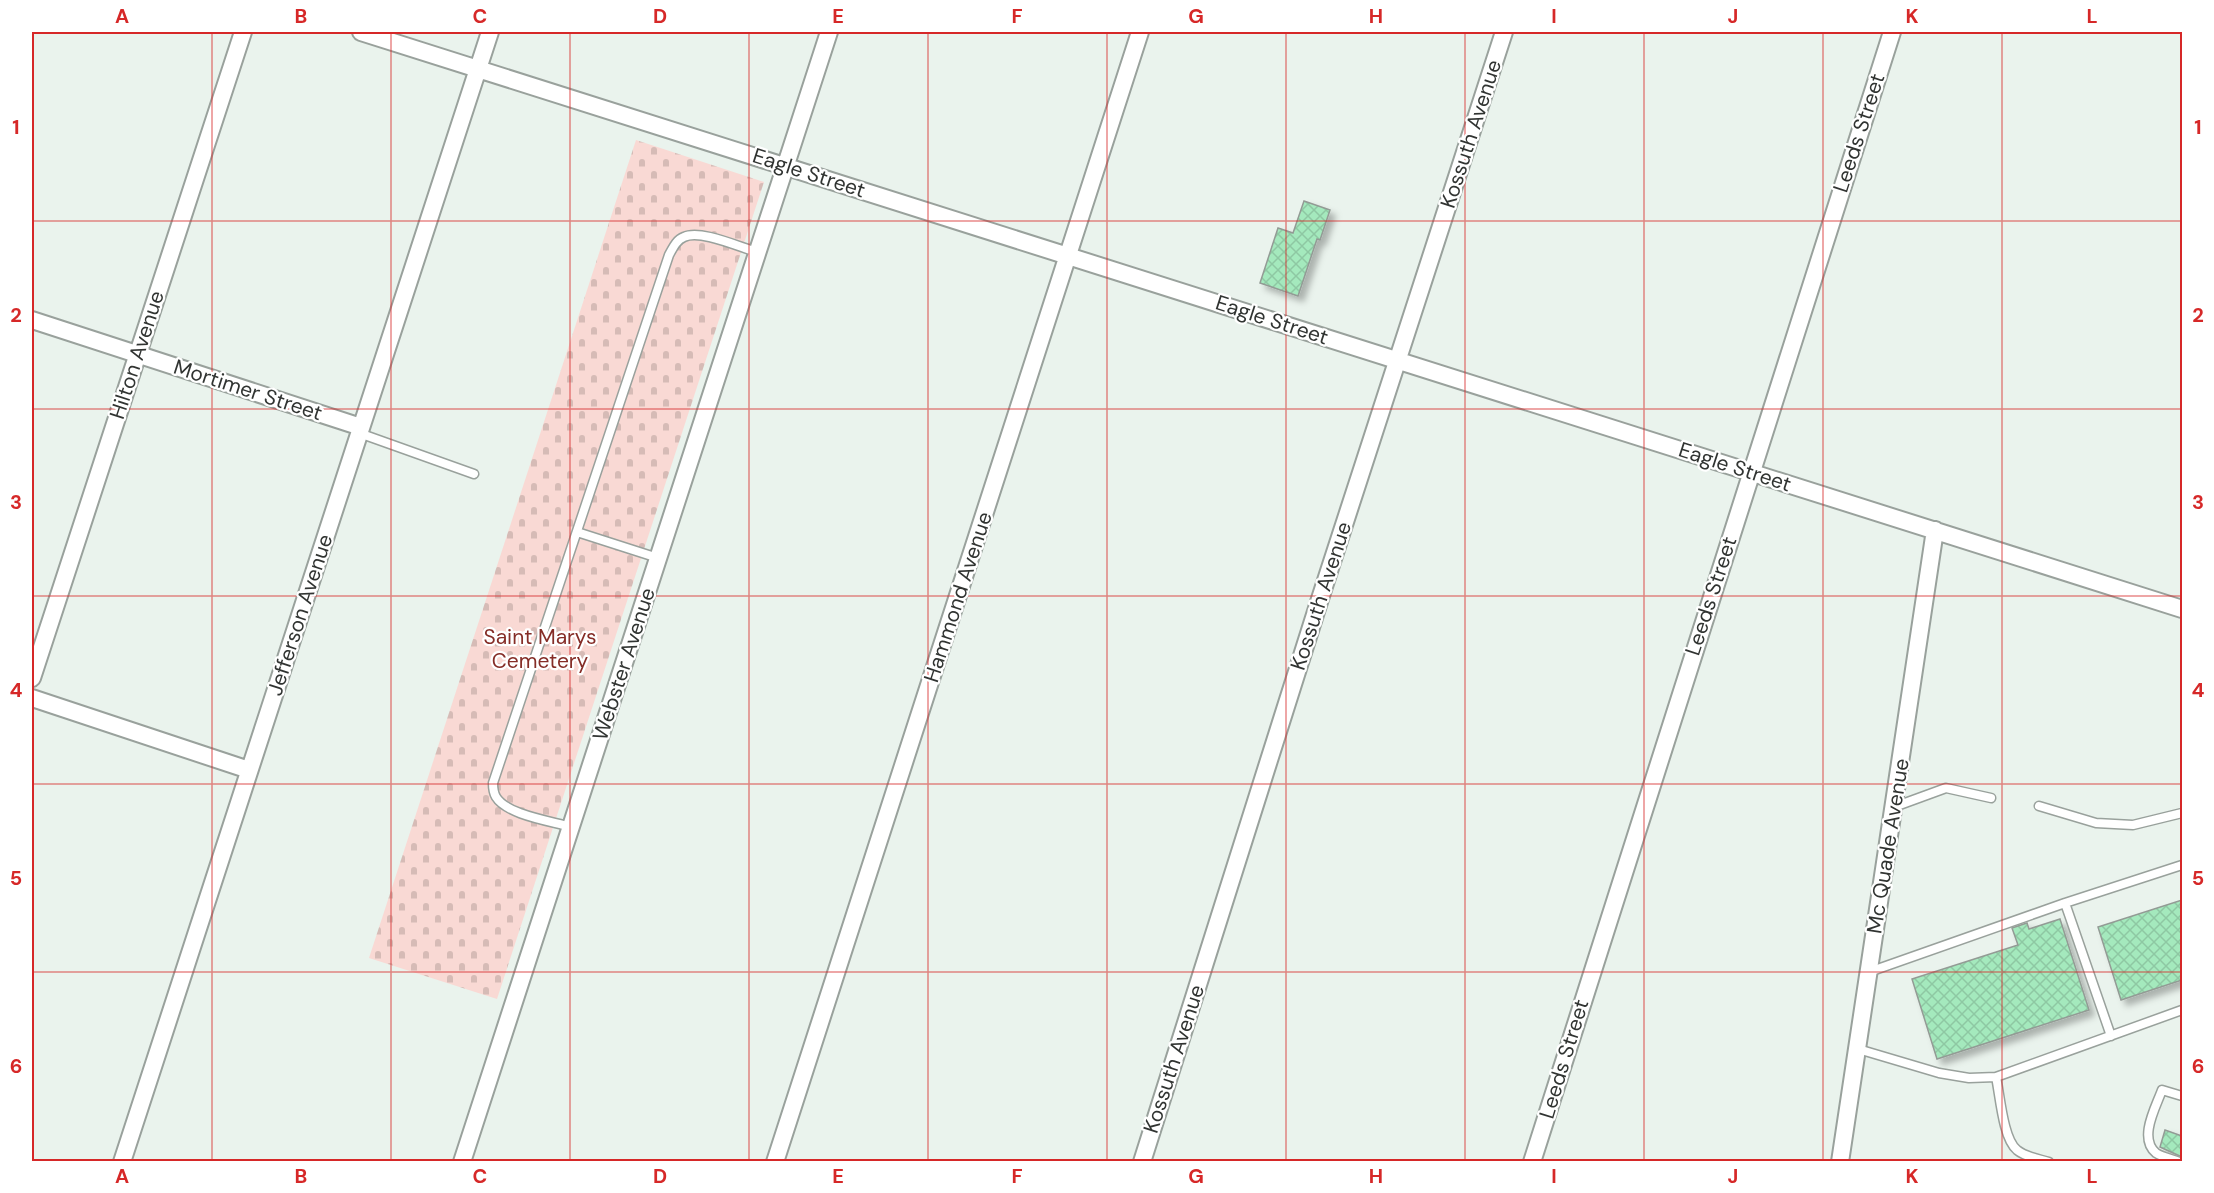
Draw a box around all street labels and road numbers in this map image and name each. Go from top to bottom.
street label: Kossuth Avenue [1434,56,1508,212]
street label: Leeds Street [1827,70,1891,196]
street label: Eagle Street [749,142,869,204]
street label: Hilton Avenue [103,287,171,423]
street label: Eagle Street [1212,289,1332,351]
street label: Mortimer Street [170,353,326,427]
street label: Eagle Street [1675,436,1795,498]
street label: Hammond Avenue [917,508,999,686]
street label: Kossuth Avenue [1284,518,1358,674]
street label: Jefferson Avenue [261,531,339,699]
street label: Leeds Street [1679,533,1743,659]
street label: Webster Avenue [586,584,662,744]
street label: Mc Quade Avenue [1860,756,1916,936]
street label: Kossuth Avenue [1137,981,1211,1137]
street label: Leeds Street [1533,996,1595,1122]

